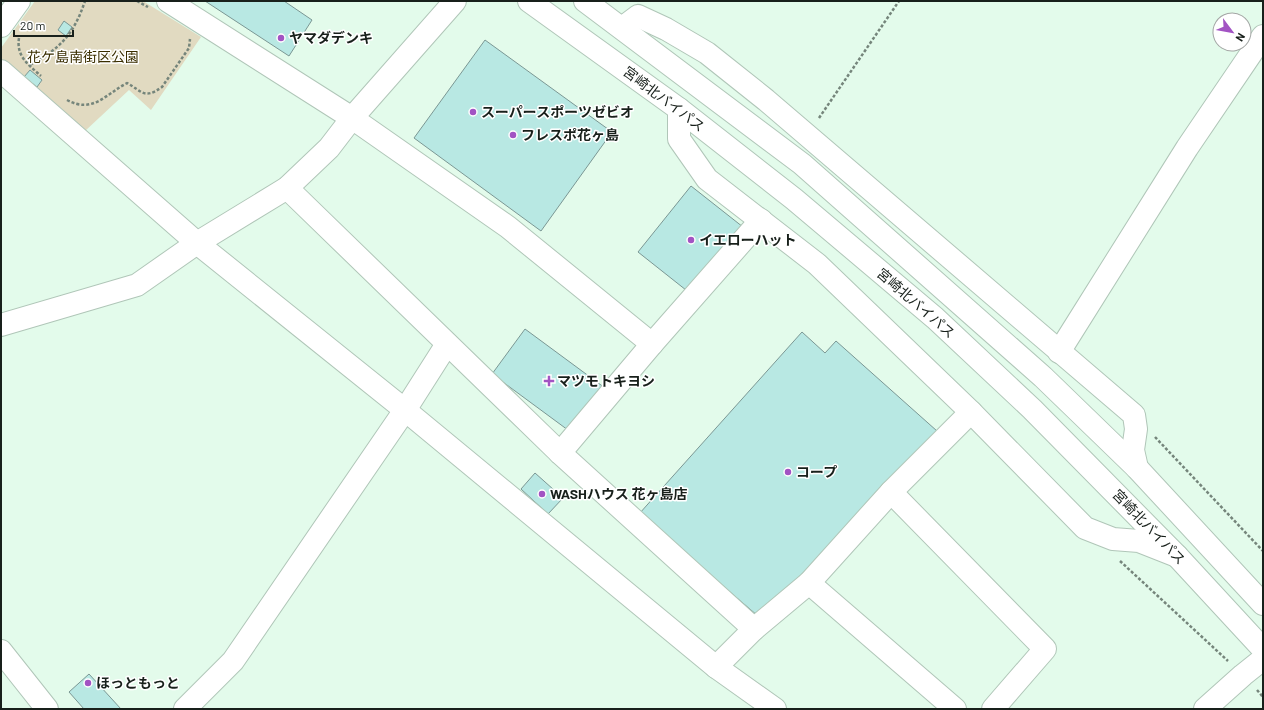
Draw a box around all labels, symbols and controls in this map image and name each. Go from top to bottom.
scale bar [14,12,73,38]
north arrow [1212,12,1252,52]
text: 20 m [20,18,46,32]
place label: ヤマダデンキ [289,29,373,46]
text: N [1233,31,1248,44]
marker: ヤマダデンキ [276,33,286,43]
park label: 花ケ島南街区公園 [27,48,139,65]
street label: 宮崎北バイパス [620,62,708,135]
place label: スーパースポーツゼビオ [481,103,634,120]
marker: スーパースポーツゼビオ [468,107,478,117]
place label: フレスポ花ヶ島 [521,126,619,143]
marker: フレスポ花ヶ島 [508,130,518,140]
place label: イエローハット [699,231,797,248]
marker: イエローハット [686,235,696,245]
street label: 宮崎北バイパス [874,264,959,341]
place label: マツモトキヨシ [557,372,655,389]
marker: マツモトキヨシ [544,376,554,386]
place label: コープ [796,463,837,480]
marker: コープ [783,467,793,477]
place label: WASHハウス 花ヶ島店 [550,485,688,502]
street label: 宮崎北バイパス [1109,486,1189,568]
marker: WASHハウス 花ヶ島店 [537,489,547,499]
place label: ほっともっと [96,674,180,691]
marker: ほっともっと [83,678,93,688]

